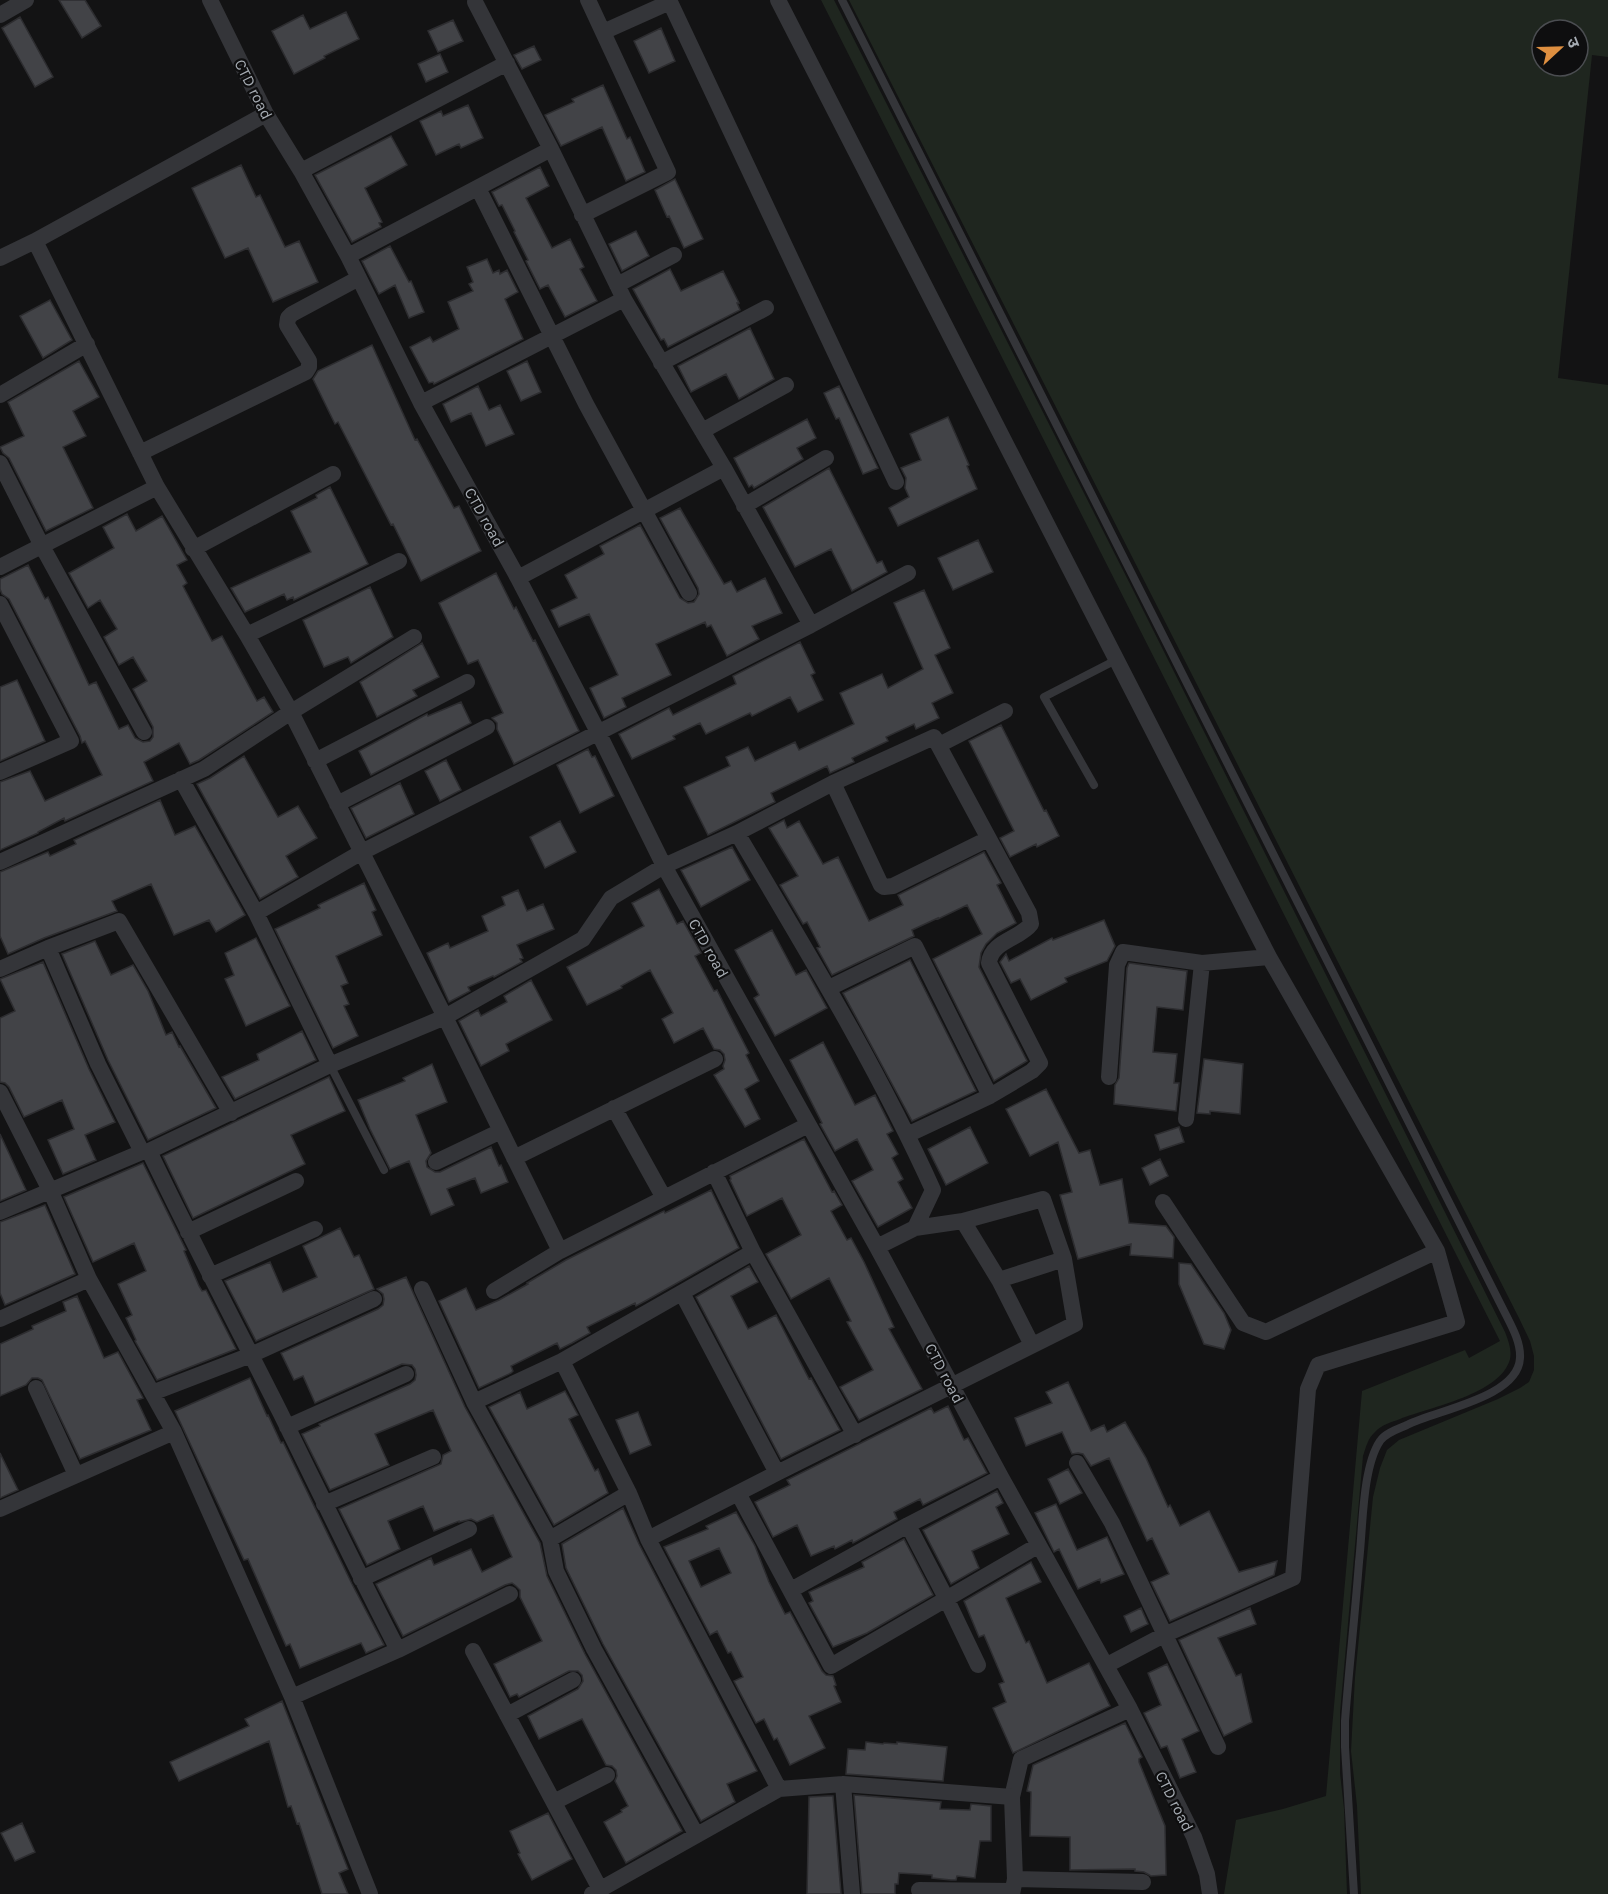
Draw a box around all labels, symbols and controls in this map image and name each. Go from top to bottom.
north arrow [1530,18,1590,78]
text: उ [1563,35,1584,51]
street label: CTD road [230,56,277,122]
street label: CTD road [460,484,509,550]
street label: CTD road [684,915,733,981]
street label: CTD road [921,1340,968,1406]
street label: CTD road [1151,1768,1198,1834]

